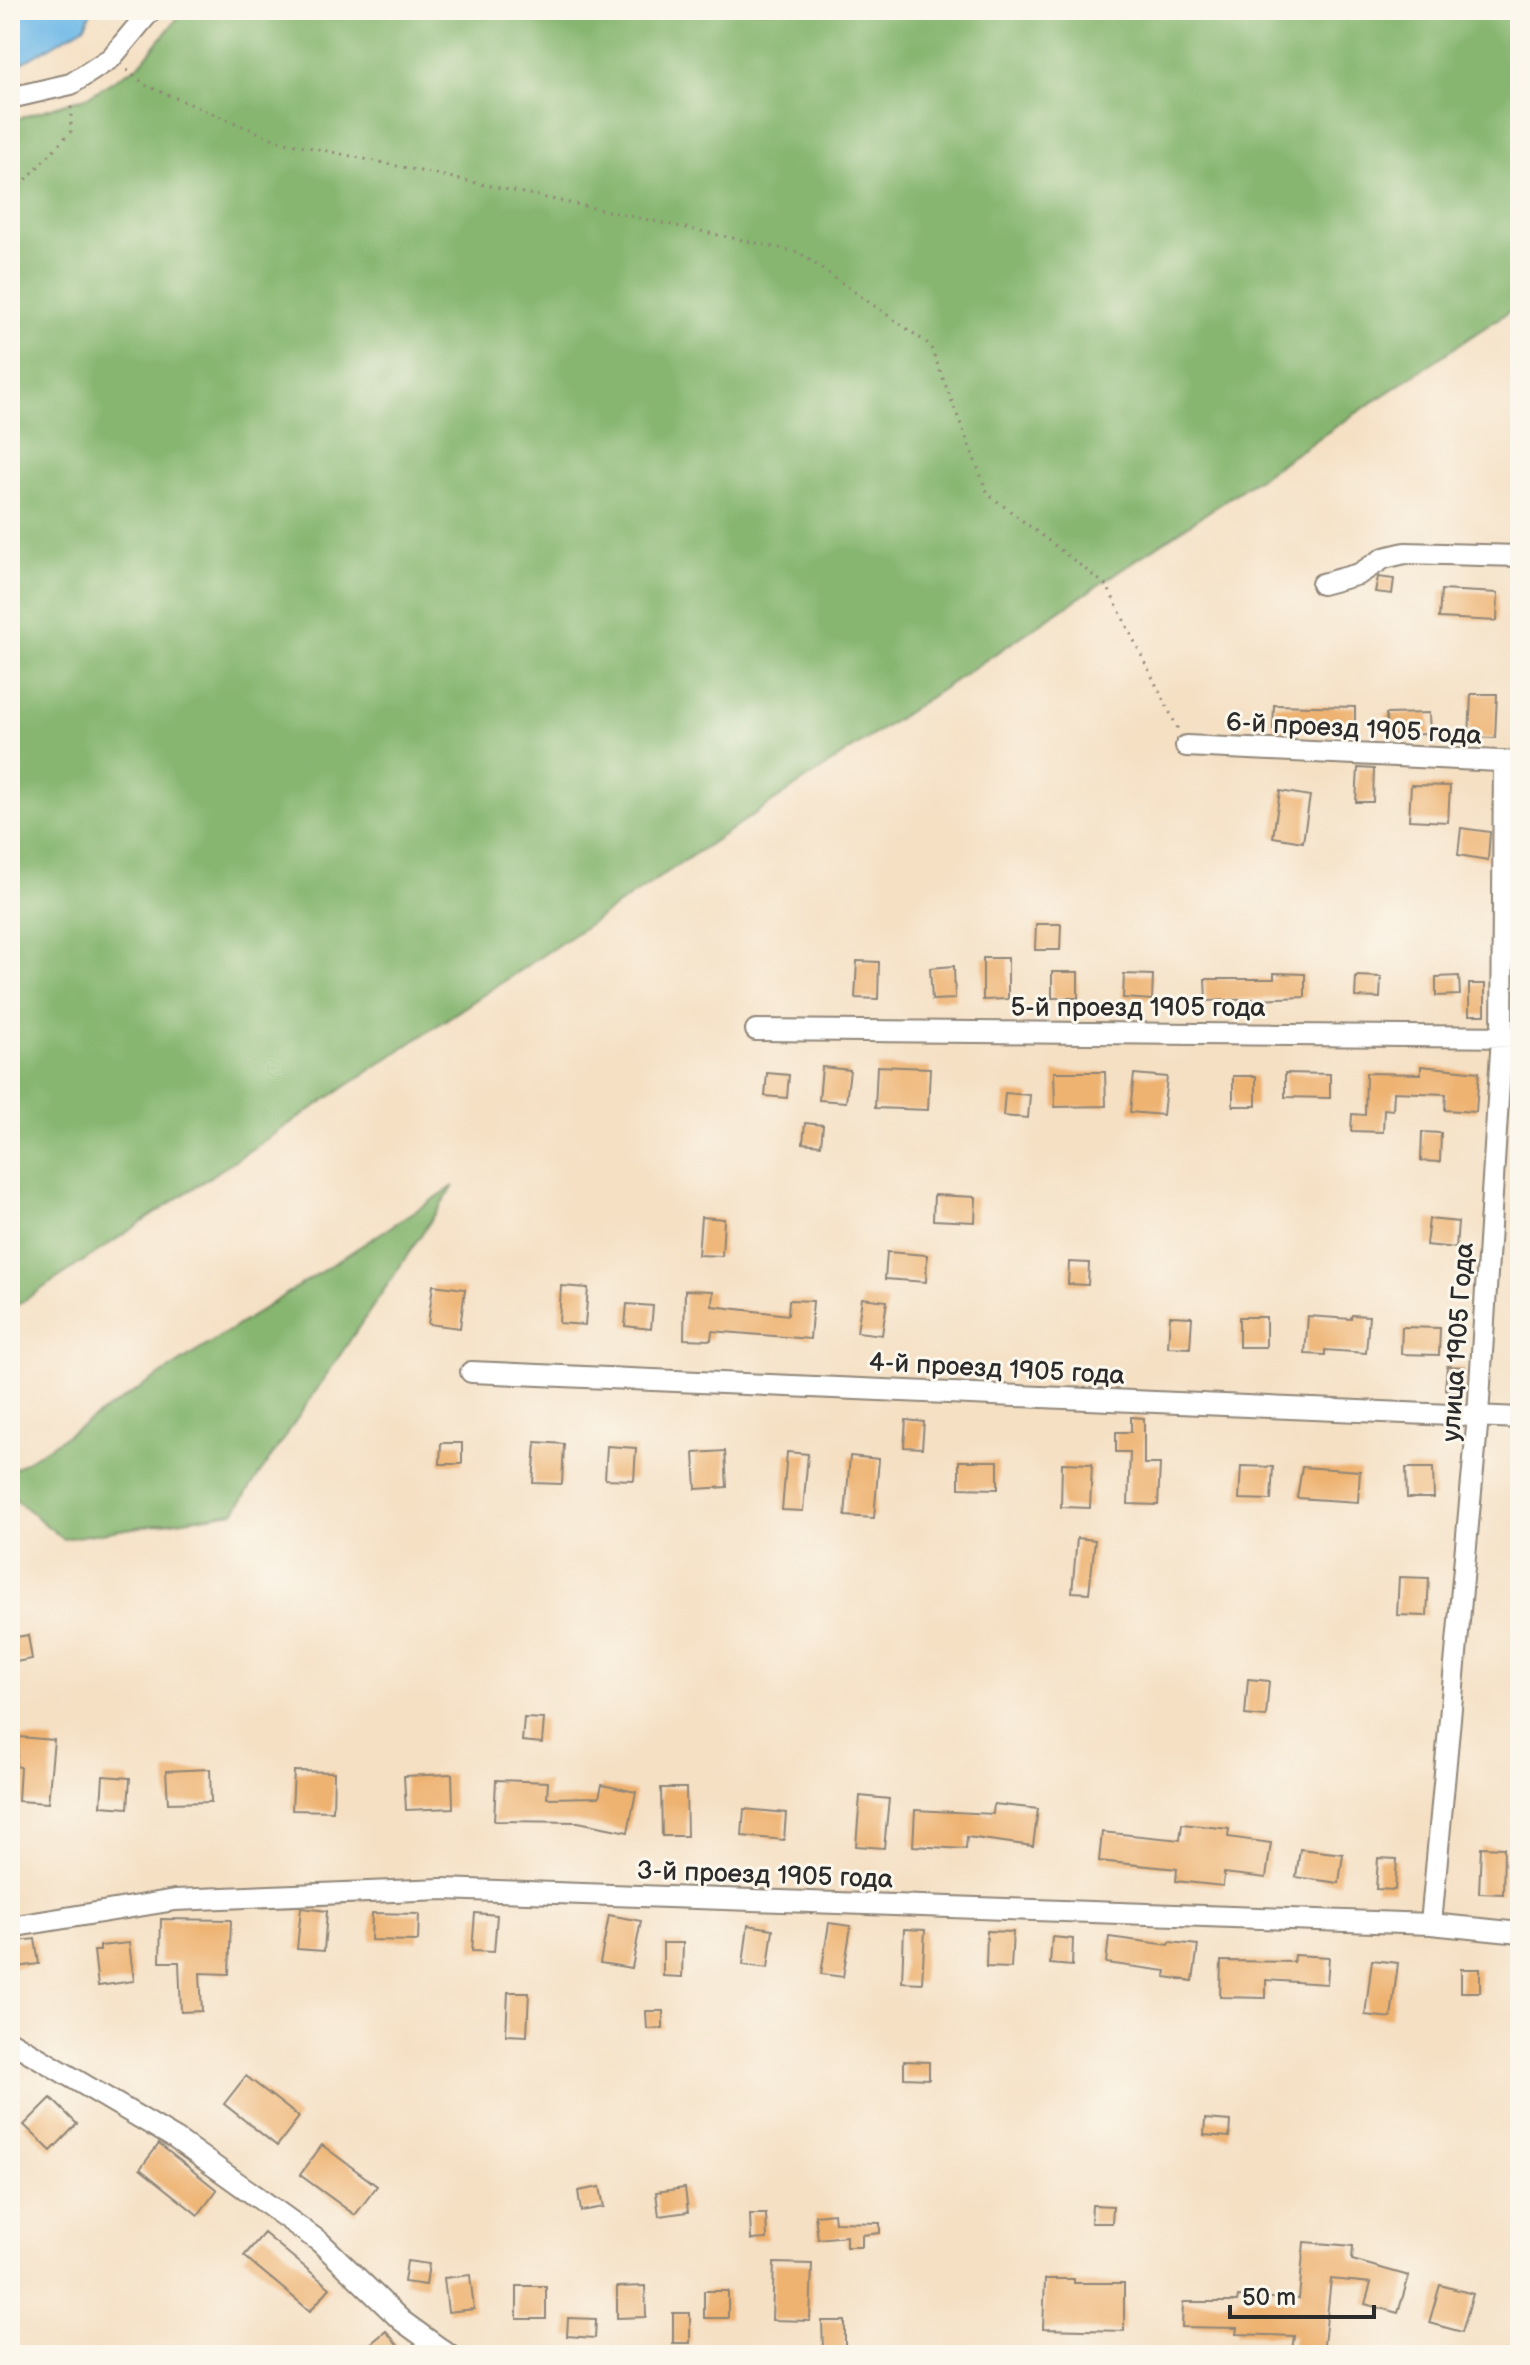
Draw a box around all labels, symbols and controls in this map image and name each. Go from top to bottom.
street label: 6-й проезд 1905 года [1225,707,1483,752]
street label: 5-й проезд 1905 года [1010,993,1266,1024]
street label: улица 1905 Года [1436,1241,1481,1443]
street label: 4-й проезд 1905 года [868,1347,1126,1392]
street label: 3-й проезд 1905 года [636,1856,894,1895]
scale bar [1230,2269,1374,2319]
text: 50 m [1242,2283,1296,2312]

